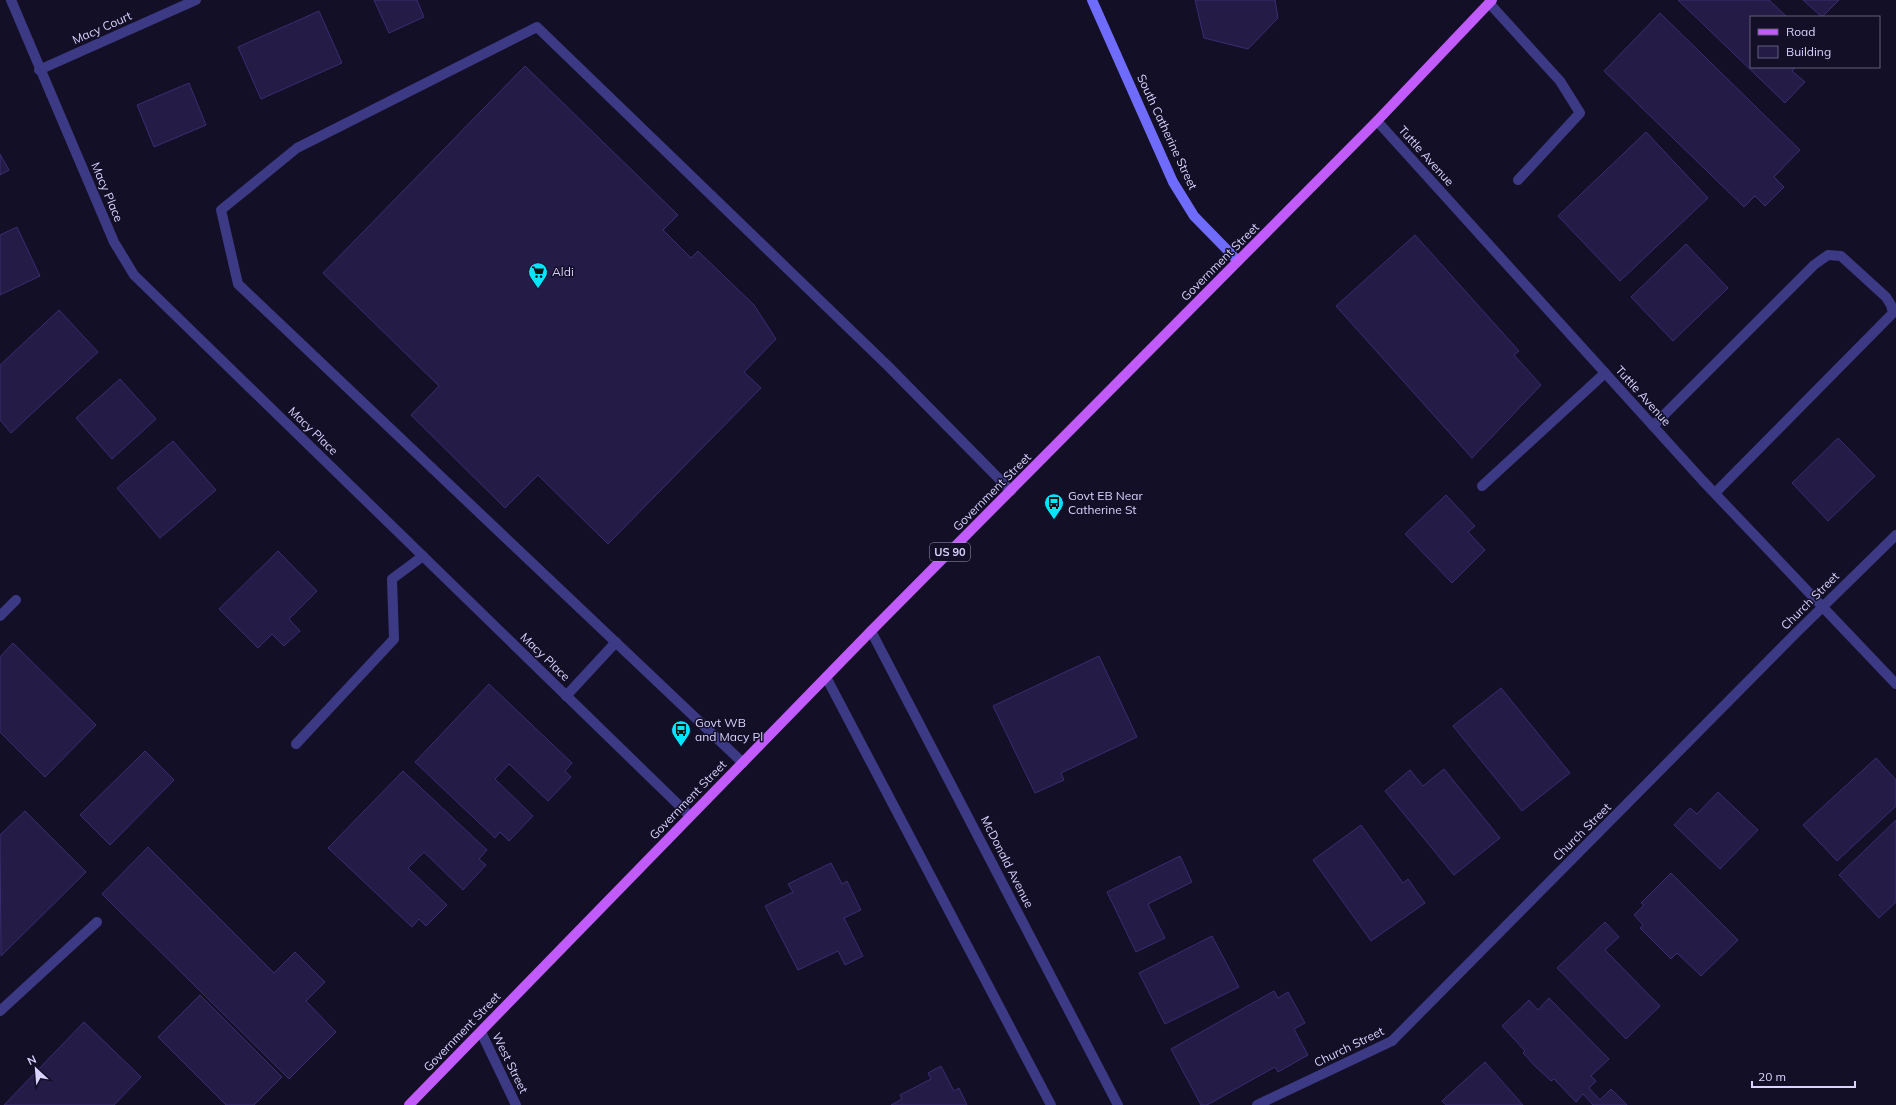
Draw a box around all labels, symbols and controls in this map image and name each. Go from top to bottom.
street label: Macy Court [70,8,134,47]
legend [1750,16,1880,68]
text: Road [1786,24,1815,39]
text: Building [1786,44,1831,59]
street label: South Catherine Street [1134,72,1201,192]
street label: Tuttle Avenue [1395,122,1457,189]
street label: Macy Place [88,160,127,224]
street label: Government Street [1177,219,1262,304]
supermarket icon: Aldi [527,261,549,289]
place label: Aldi [552,264,574,279]
street label: Tuttle Avenue [1612,362,1674,429]
street label: Macy Place [285,403,341,458]
street label: Government Street [949,449,1034,534]
place label: Govt EB Near Catherine St [1068,488,1143,517]
bus stop icon: Govt EB Near Catherine St [1043,492,1065,520]
road number: US 90 [930,543,970,561]
street label: Church Street [1778,569,1842,633]
street label: Macy Place [517,629,573,684]
place label: Govt WB and Macy Pl [695,715,763,744]
bus stop icon: Govt WB and Macy Pl [670,719,692,747]
street label: Government Street [646,757,729,842]
street label: Church Street [1550,800,1614,864]
street label: McDonald Avenue [978,813,1037,910]
street label: Government Street [420,989,503,1074]
street label: Church Street [1311,1023,1386,1070]
street label: West Street [489,1030,532,1096]
north arrow [16,1049,56,1089]
text: N [25,1052,38,1068]
scale bar [1752,1063,1855,1089]
text: 20 m [1758,1069,1786,1084]

